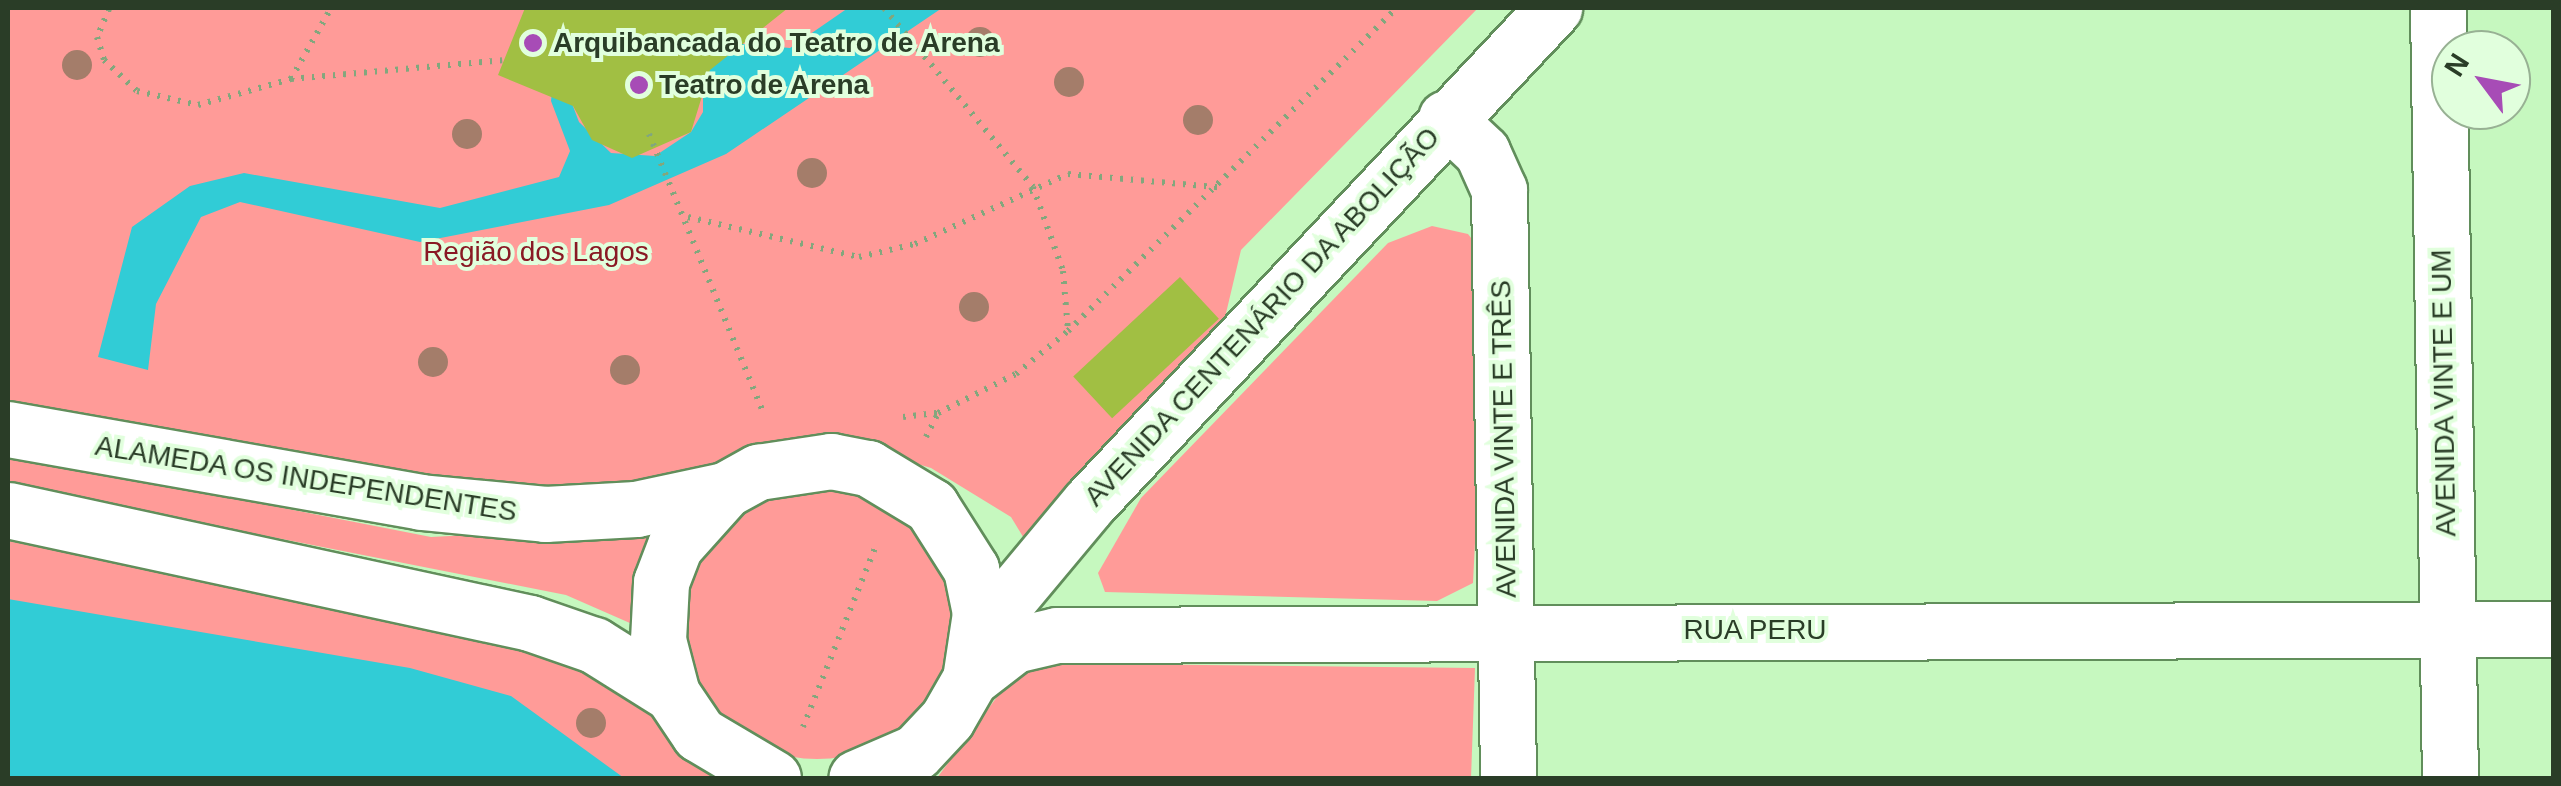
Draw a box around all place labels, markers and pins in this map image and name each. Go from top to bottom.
place label: Arquibancada do Teatro de Arena [553,26,1001,60]
marker: Arquibancada do Teatro de Arena [522,32,544,54]
place label: Teatro de Arena [659,68,870,102]
marker: Teatro de Arena [628,74,650,96]

